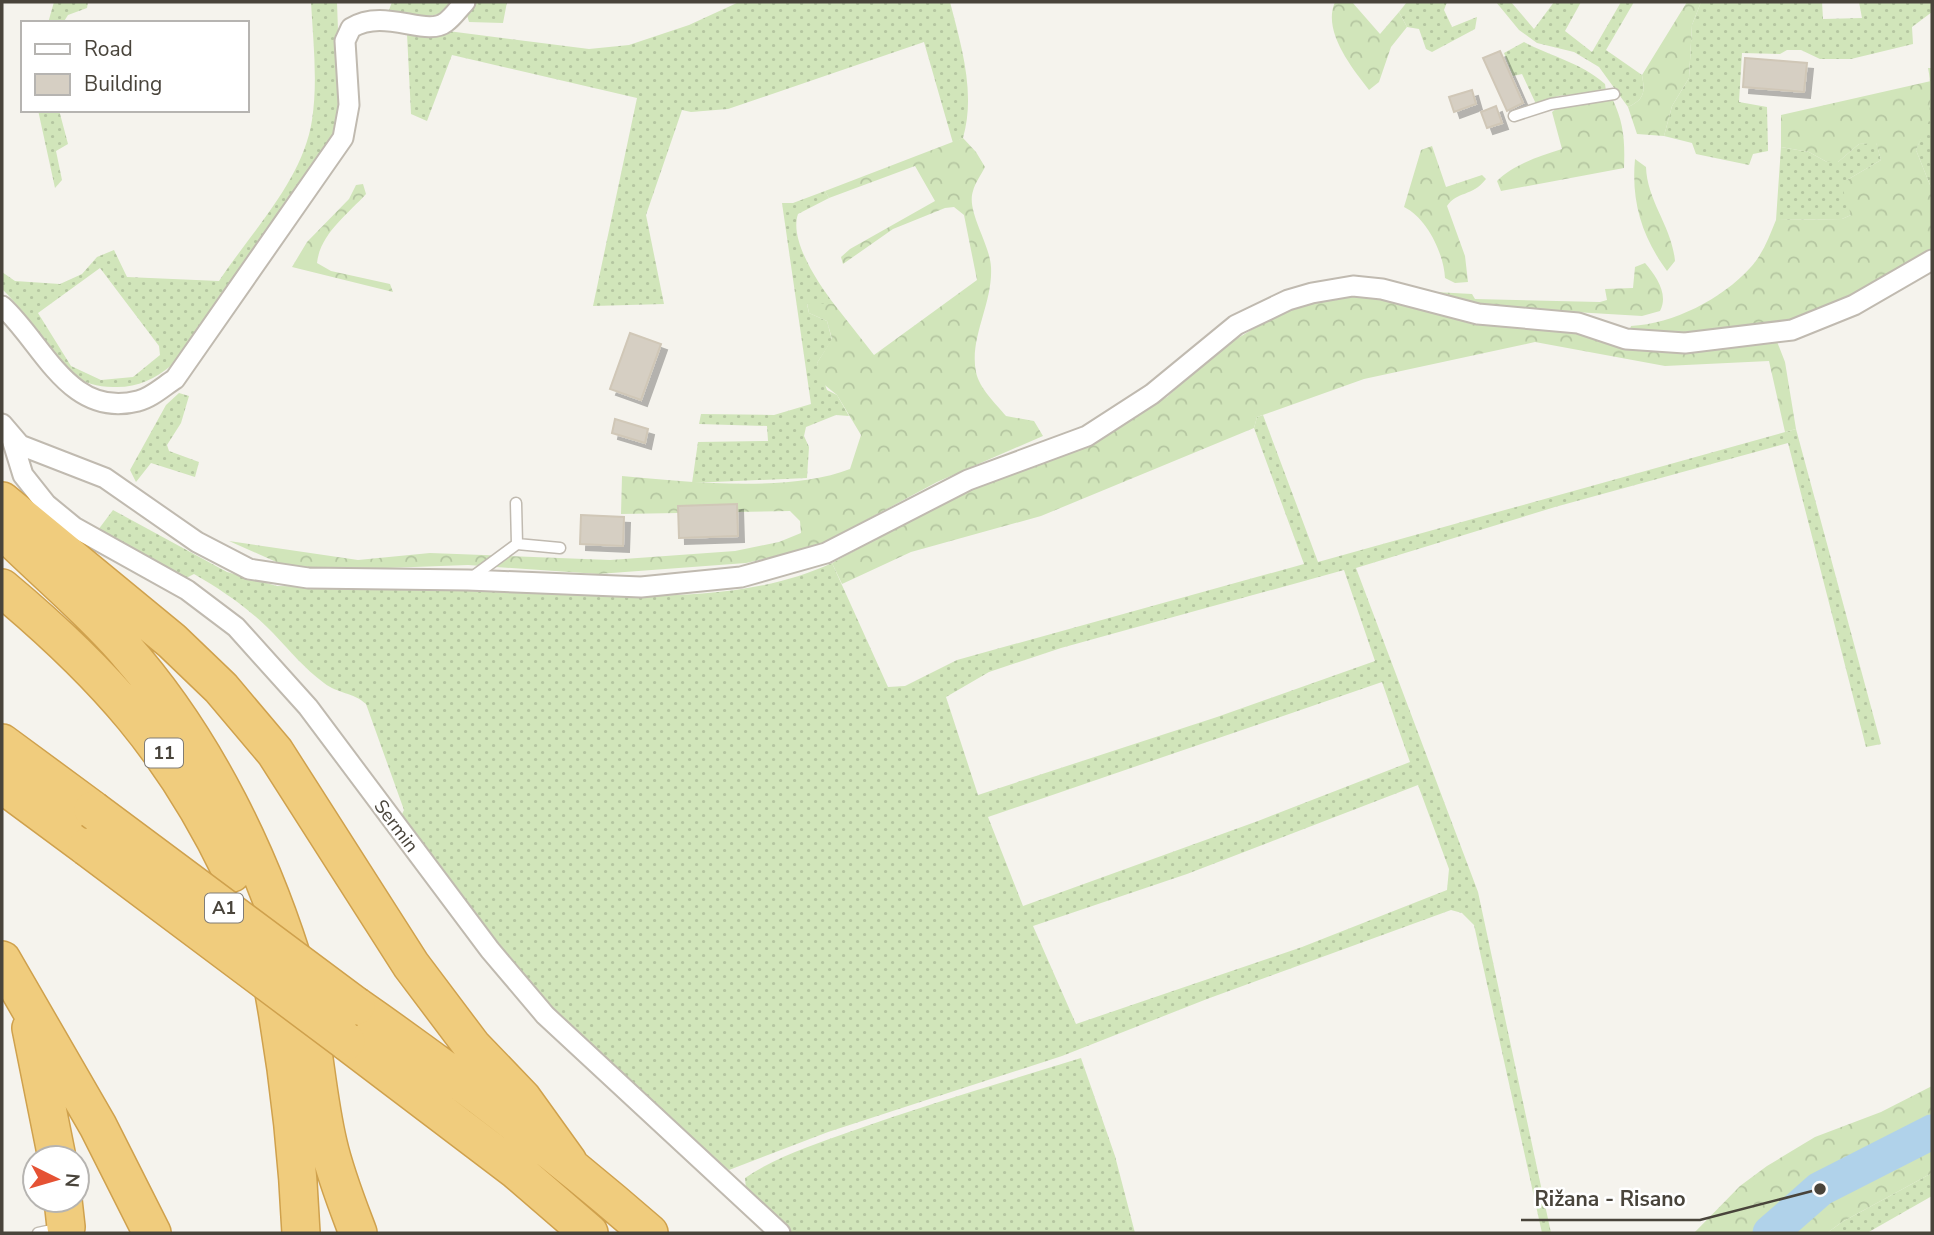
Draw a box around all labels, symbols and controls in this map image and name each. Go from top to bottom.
legend [21,21,248,112]
text: Road [84,35,133,63]
text: Building [84,70,162,98]
road number: 11 [145,738,183,768]
street label: Sermin [368,794,424,858]
road number: A1 [205,894,243,923]
north arrow [21,1144,91,1214]
text: N [58,1172,86,1189]
callout: Rižana - Risano [1521,1178,1700,1220]
text: Rižana - Risano [1534,1185,1686,1213]

